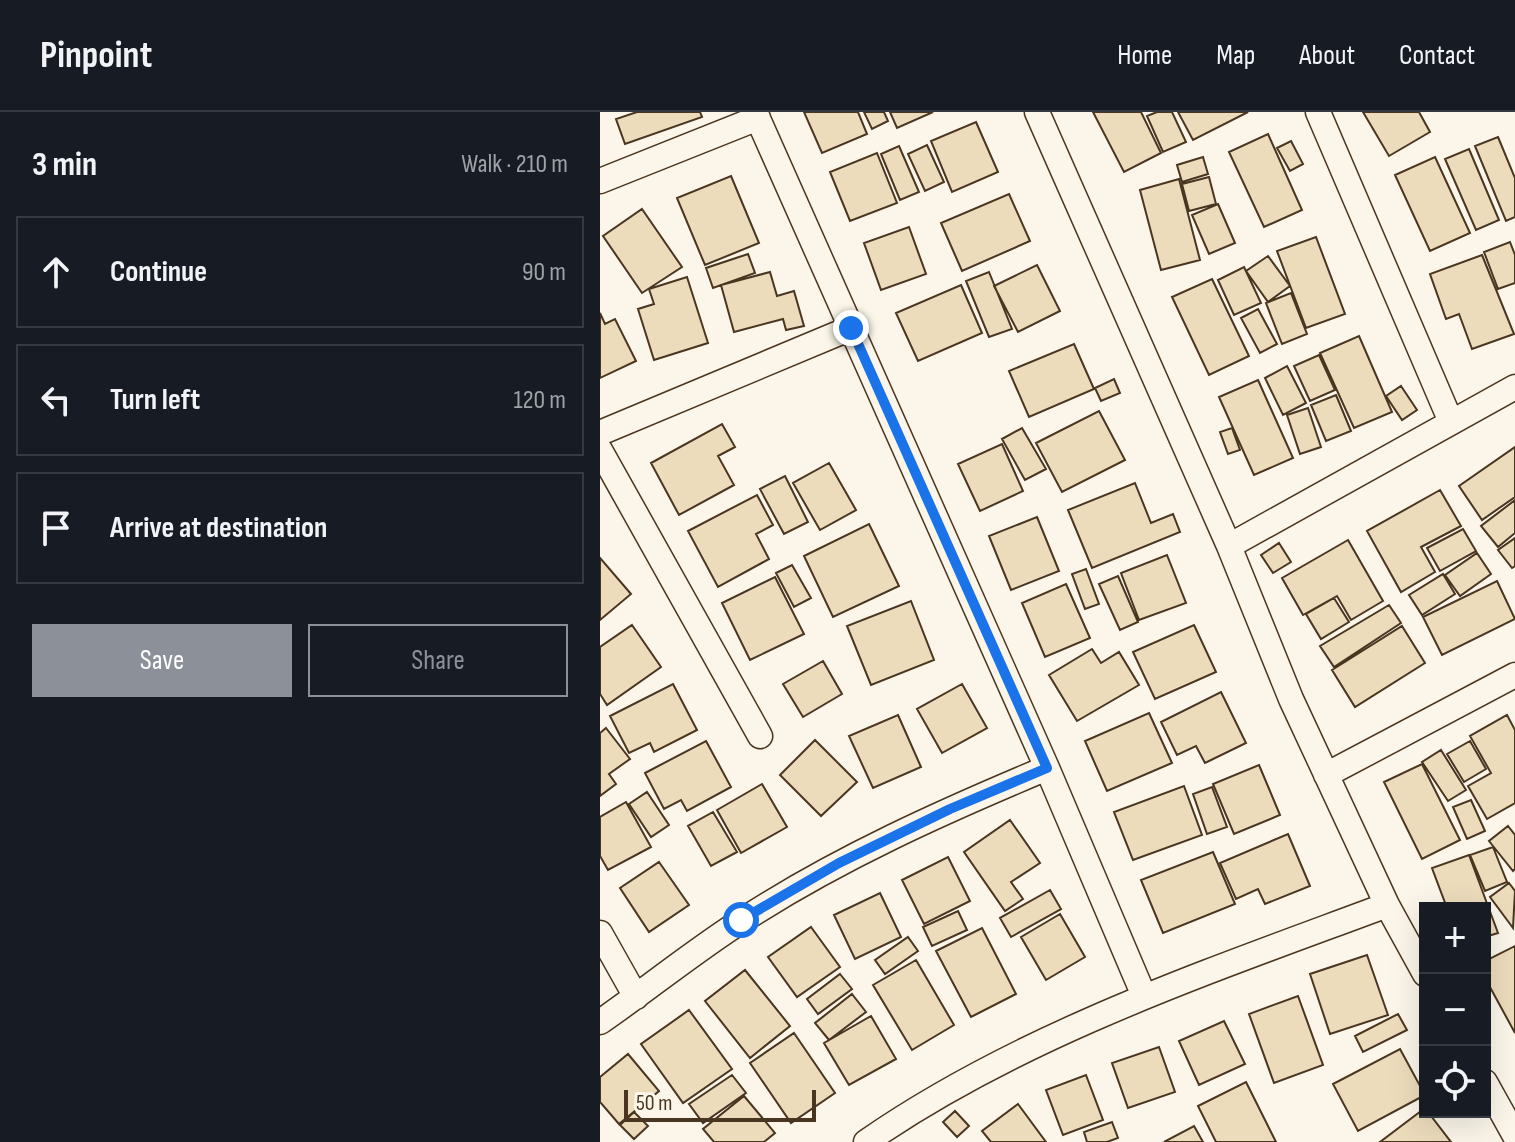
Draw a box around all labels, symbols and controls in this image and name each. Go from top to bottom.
text: Pinpoint [40,33,152,78]
text: Home [1117,39,1172,72]
text: Map [1216,39,1255,72]
text: About [1299,39,1355,72]
text: Contact [1399,39,1475,72]
text: 3 min [32,144,97,185]
text: Walk · 210 m [461,149,568,180]
icon: ahead [34,250,78,294]
text: Continue [110,254,207,290]
text: 90 m [522,257,566,288]
route end [833,310,869,346]
icon: left [34,378,78,422]
text: Turn left [110,382,200,418]
text: 120 m [513,385,566,416]
icon: arrive [34,506,78,550]
text: Arrive at destination [110,510,327,546]
button: Save [32,624,292,697]
button: Share [308,624,568,697]
route start [723,902,759,938]
map controls [1419,902,1491,1118]
button: + [1419,902,1491,974]
button: − [1419,974,1491,1046]
button: locate [1419,1046,1491,1118]
scale bar [624,1086,816,1122]
text: 50 m [636,1090,672,1117]

